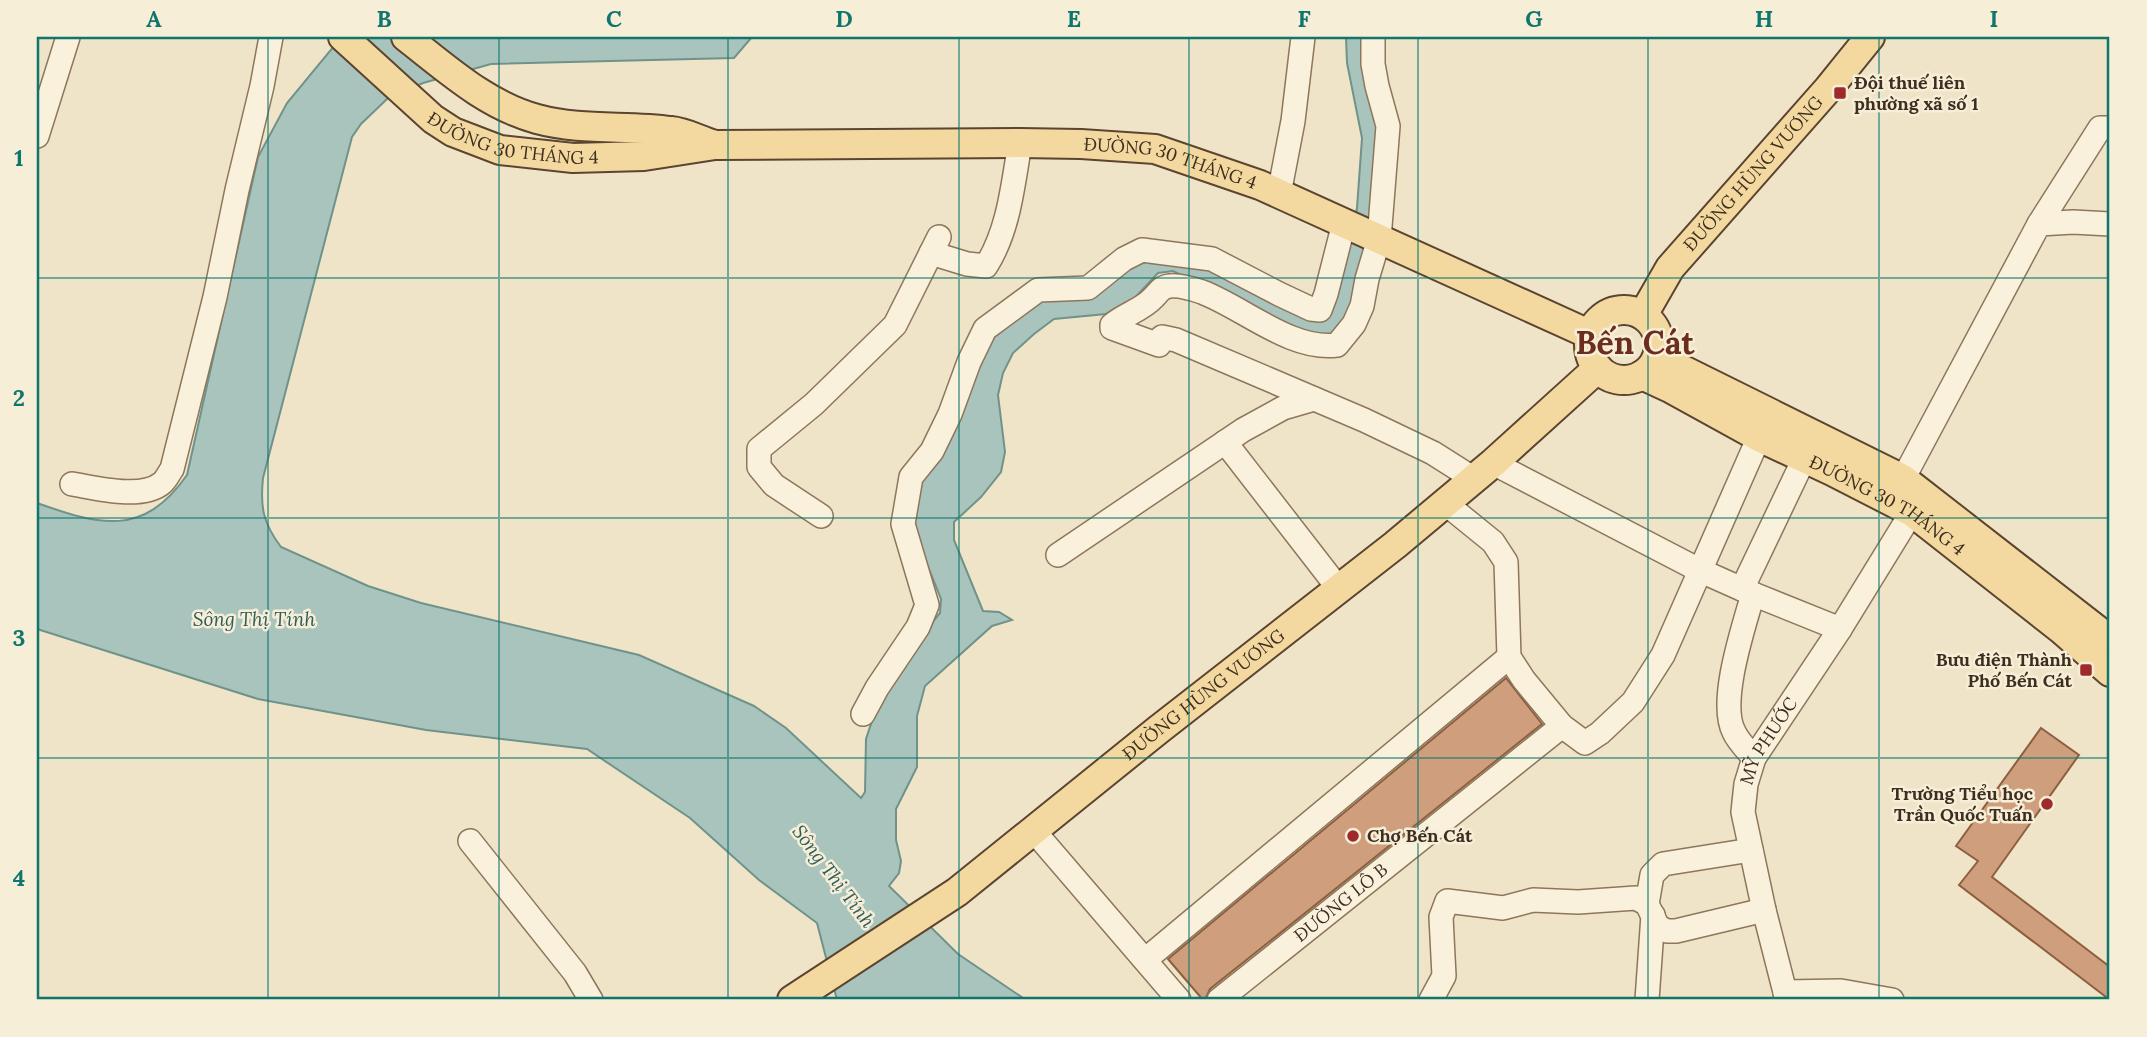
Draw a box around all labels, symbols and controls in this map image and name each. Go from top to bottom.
text: A [146,4,162,33]
text: B [376,4,392,33]
text: C [606,4,622,33]
text: D [835,4,853,33]
text: E [1067,4,1081,33]
text: F [1297,4,1311,33]
text: G [1525,4,1543,33]
text: H [1755,4,1773,33]
text: I [1990,4,1998,33]
place label: Đội thuế liên phường xã số 1 [1854,71,1978,115]
marker: Đội thuế liên phường xã số 1 [1832,85,1848,101]
street label: ĐƯỜNG HÙNG VƯƠNG [1678,91,1828,256]
street label: ĐƯỜNG 30 THÁNG 4 [423,106,599,169]
street label: ĐƯỜNG 30 THÁNG 4 [1083,132,1260,194]
text: 1 [14,143,24,172]
district label: Bến Cát [1575,322,1695,363]
text: 2 [13,383,25,412]
street label: ĐƯỜNG 30 THÁNG 4 [1806,450,1970,560]
water label: Sông Thị Tính [193,607,315,631]
text: 3 [13,623,25,652]
street label: ĐƯỜNG HÙNG VƯƠNG [1118,623,1289,765]
place label: Bưu điện Thành Phố Bến Cát [1936,648,2073,692]
marker: Bưu điện Thành Phố Bến Cát [2078,662,2094,678]
street label: MỸ PHƯỚC [1734,692,1802,788]
place label: Trường Tiểu học Trần Quốc Tuấn [1891,782,2034,826]
marker: Trường Tiểu học Trần Quốc Tuấn [2039,796,2055,812]
water label: Sông Thị Tính [788,820,881,932]
place label: Chợ Bến Cát [1367,824,1473,847]
marker: Chợ Bến Cát [1345,828,1361,844]
street label: ĐƯỜNG LÔ B [1289,858,1392,947]
text: 4 [13,863,25,892]

